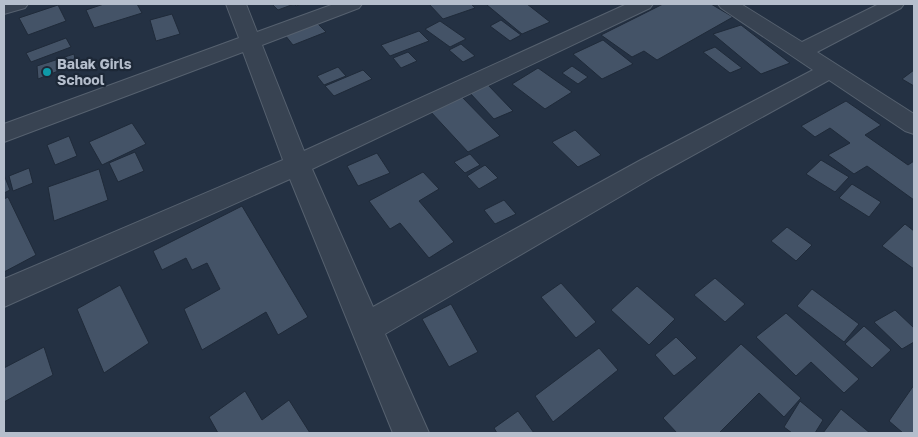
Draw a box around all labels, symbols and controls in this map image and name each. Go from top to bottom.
place label: Balak Girls School [57,55,132,88]
marker: Balak Girls School [41,66,53,78]

